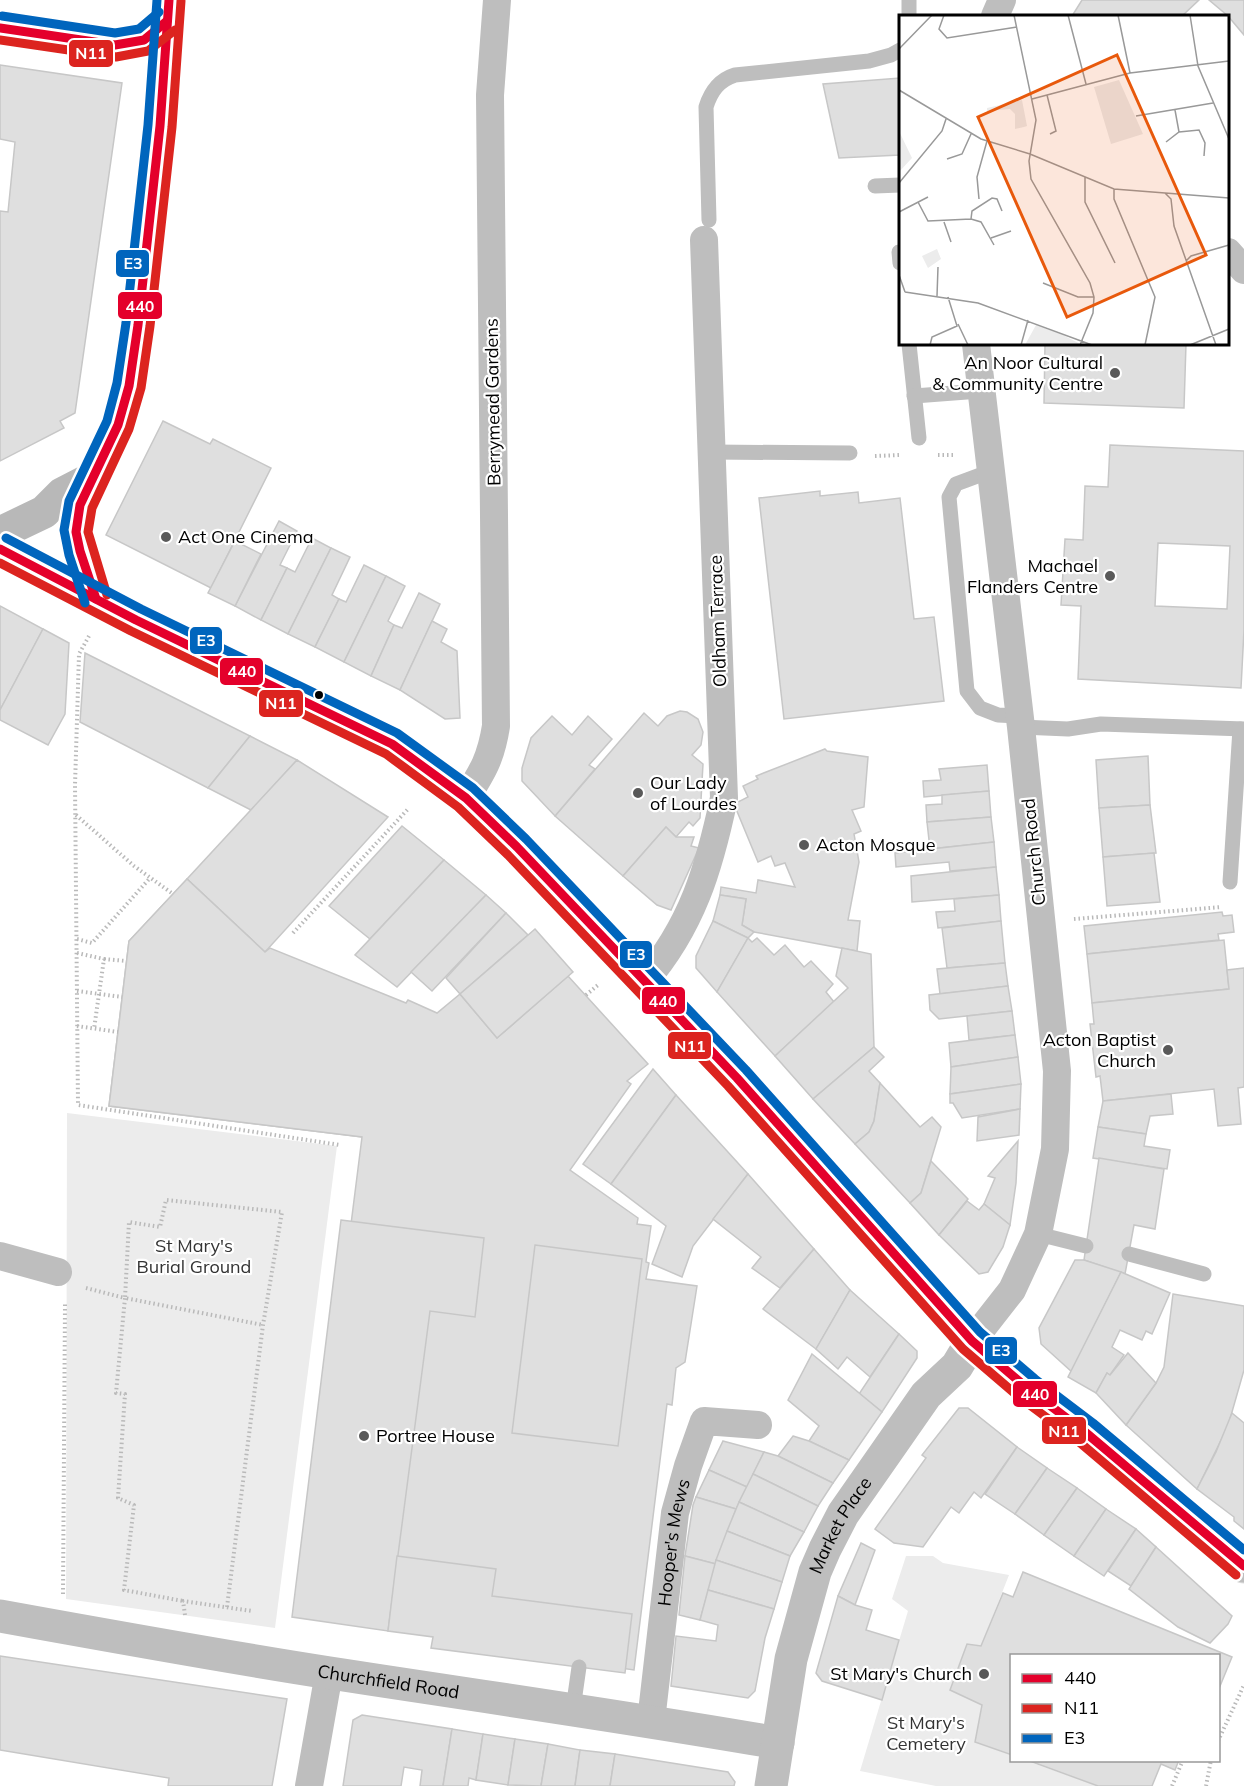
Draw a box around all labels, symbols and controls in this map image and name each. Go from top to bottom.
inset map [899,15,1229,345]
line badge: N11 [68,39,114,68]
text: N11 [75,43,107,63]
line badge: E3 [115,249,150,278]
text: E3 [123,253,143,273]
line badge: 440 [117,291,163,320]
text: 440 [126,296,154,316]
street label: Berrymead Gardens [480,318,505,486]
place label: An Noor Cultural & Community Centre [932,351,1103,395]
marker: An Noor Cultural & Community Centre [1108,366,1122,380]
place label: Act One Cinema [178,525,314,548]
marker: Act One Cinema [159,530,173,544]
street label: Oldham Terrace [704,554,731,688]
place label: Machael Flanders Centre [967,554,1098,598]
marker: Machael Flanders Centre [1103,569,1117,583]
line badge: E3 [189,626,223,655]
text: E3 [196,630,216,650]
line badge: 440 [219,657,264,686]
text: 440 [228,661,256,681]
line badge: N11 [258,689,304,718]
unlabelled marker [313,689,325,701]
text: N11 [265,693,297,713]
place label: Our Lady of Lourdes [650,771,737,815]
marker: Our Lady of Lourdes [631,786,645,800]
street label: Church Road [1016,797,1051,907]
place label: Acton Mosque [816,833,935,856]
marker: Acton Mosque [797,838,811,852]
line badge: E3 [619,940,653,969]
text: E3 [626,944,646,964]
line badge: 440 [641,986,686,1015]
text: 440 [649,991,677,1011]
place label: Acton Baptist Church [1043,1028,1156,1072]
line badge: N11 [667,1031,712,1060]
text: N11 [674,1036,706,1056]
marker: Acton Baptist Church [1161,1043,1175,1057]
park label: St Mary's Burial Ground [137,1234,251,1278]
line badge: E3 [984,1336,1018,1365]
text: E3 [991,1340,1011,1360]
line badge: 440 [1012,1380,1058,1408]
text: 440 [1021,1384,1049,1404]
line badge: N11 [1041,1416,1087,1445]
text: N11 [1048,1421,1080,1441]
place label: Portree House [376,1424,495,1447]
marker: Portree House [357,1429,371,1443]
street label: Market Place [804,1472,877,1577]
street label: Hooper's Mews [652,1476,695,1607]
legend [1010,1654,1220,1762]
street label: Churchfield Road [316,1659,461,1703]
place label: St Mary's Church [830,1662,972,1685]
text: 440 [1064,1666,1096,1689]
marker: St Mary's Church [977,1667,991,1681]
text: N11 [1064,1696,1099,1719]
park label: St Mary's Cemetery [886,1711,966,1755]
text: E3 [1064,1726,1085,1749]

